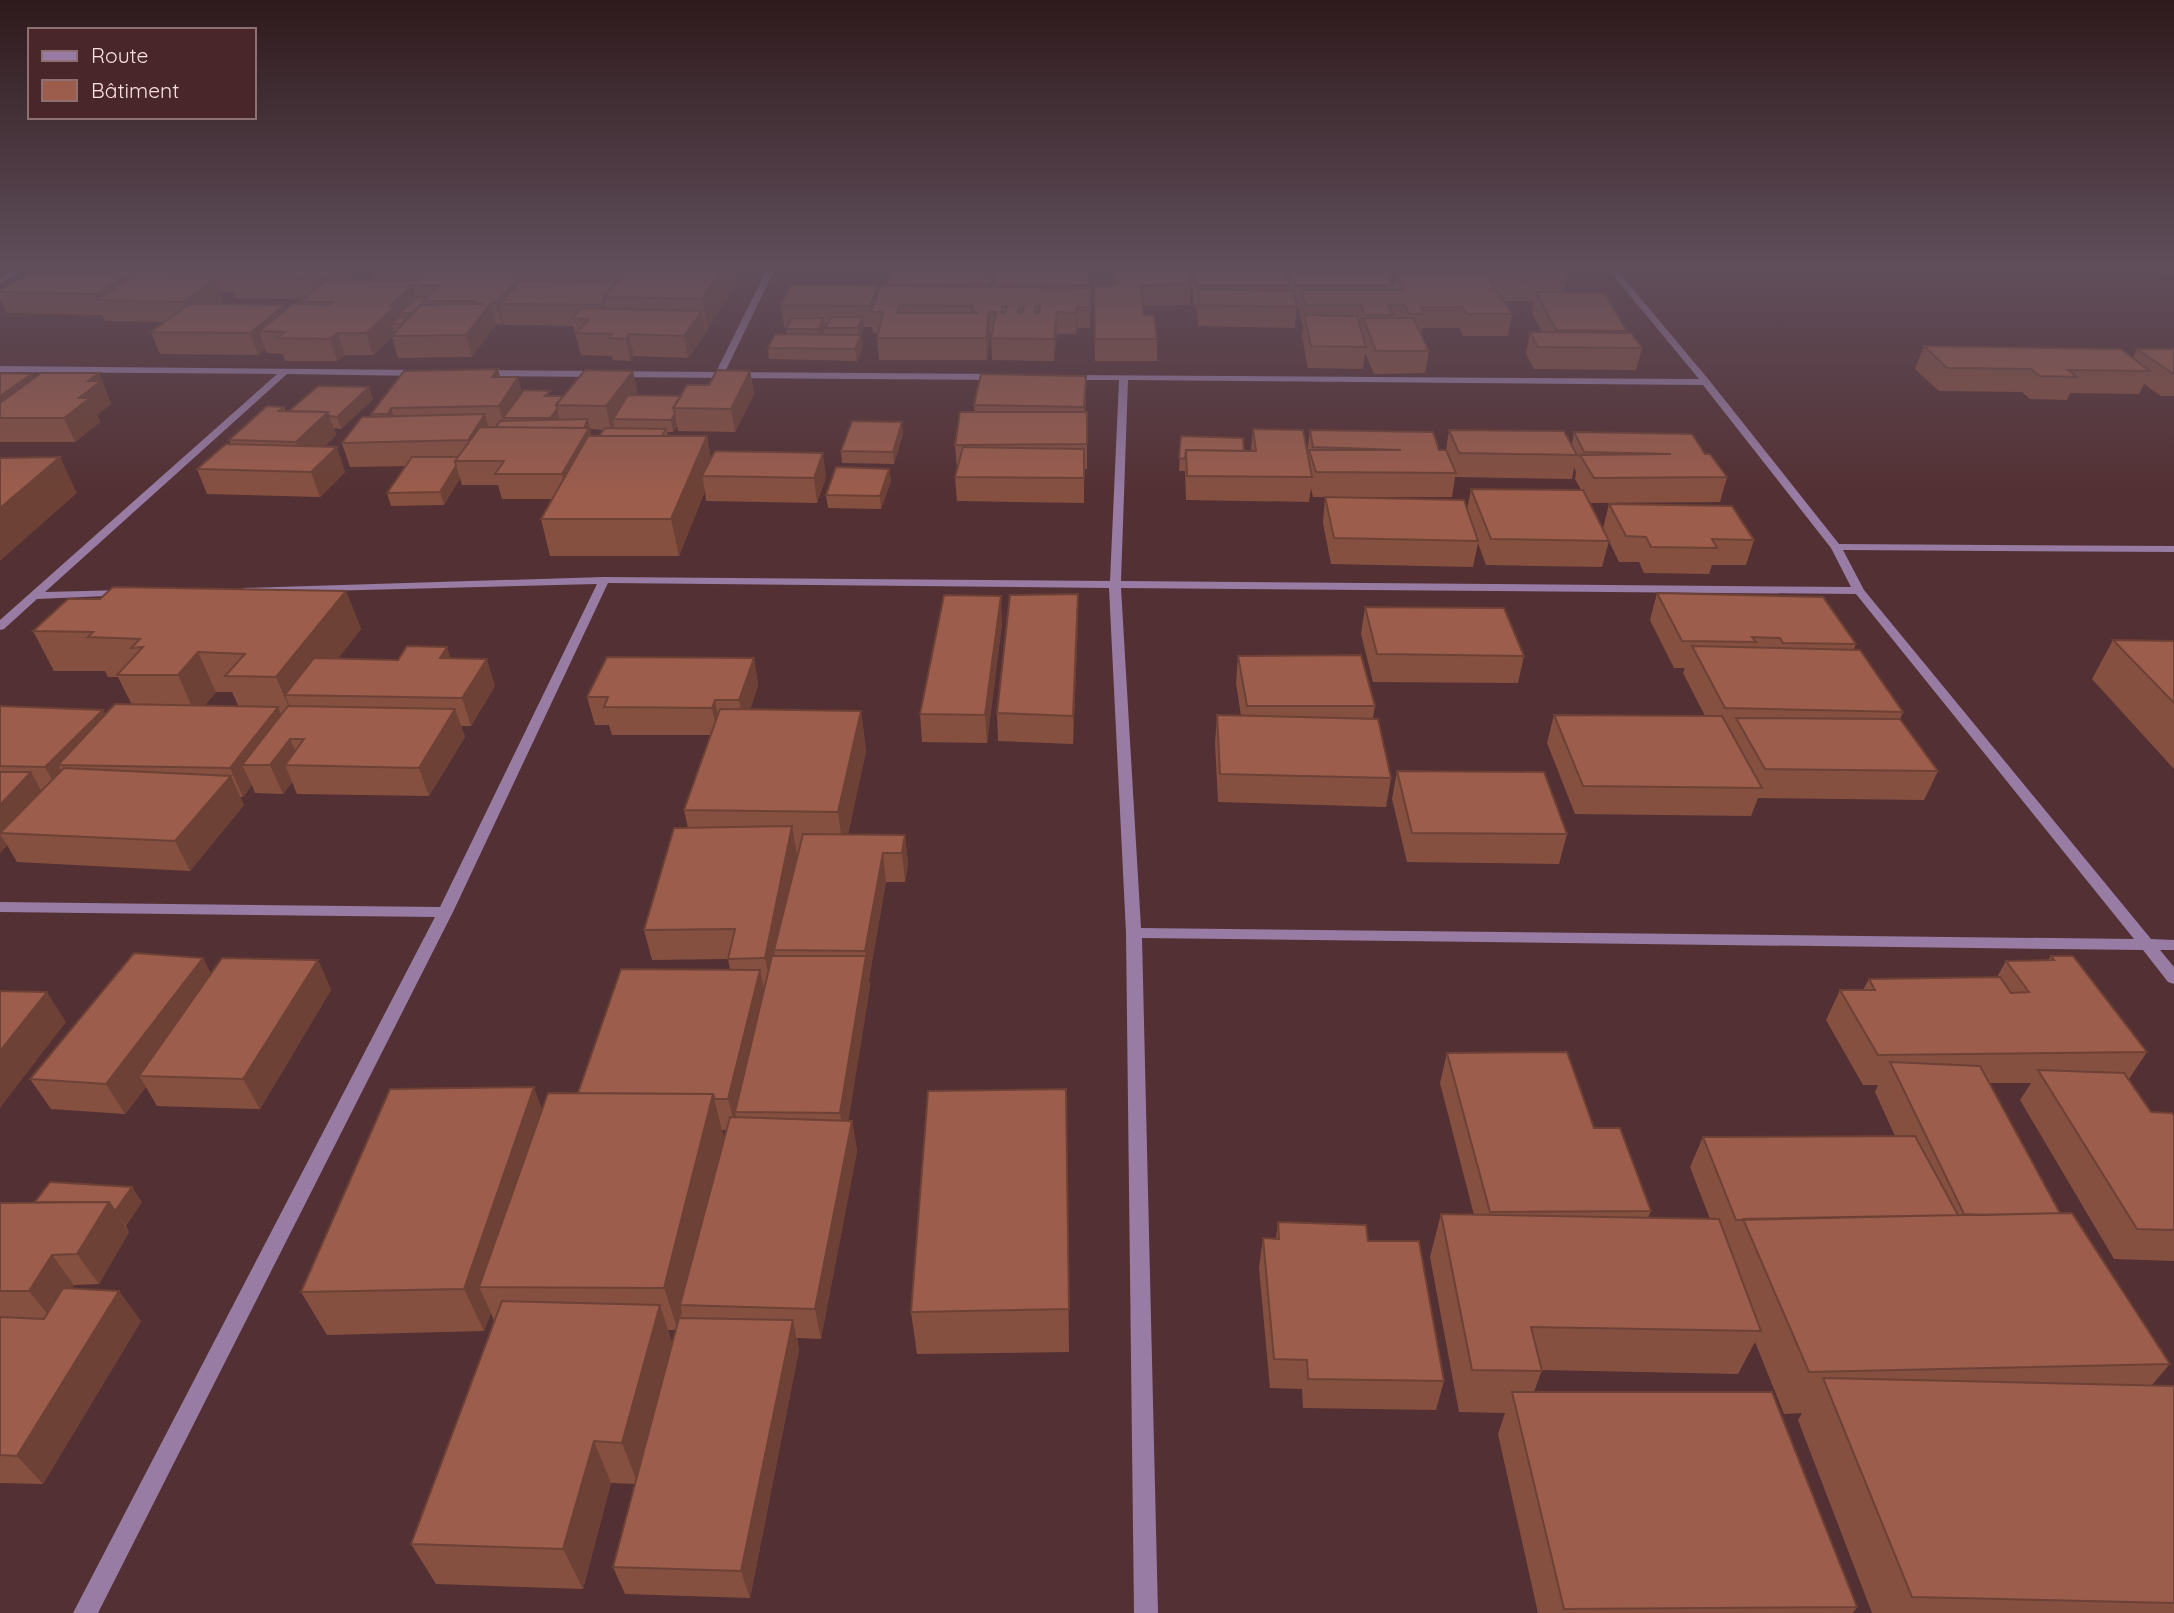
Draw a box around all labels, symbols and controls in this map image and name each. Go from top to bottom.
legend [28,28,256,119]
text: Route [91,42,148,68]
text: Bâtiment [91,77,179,103]

